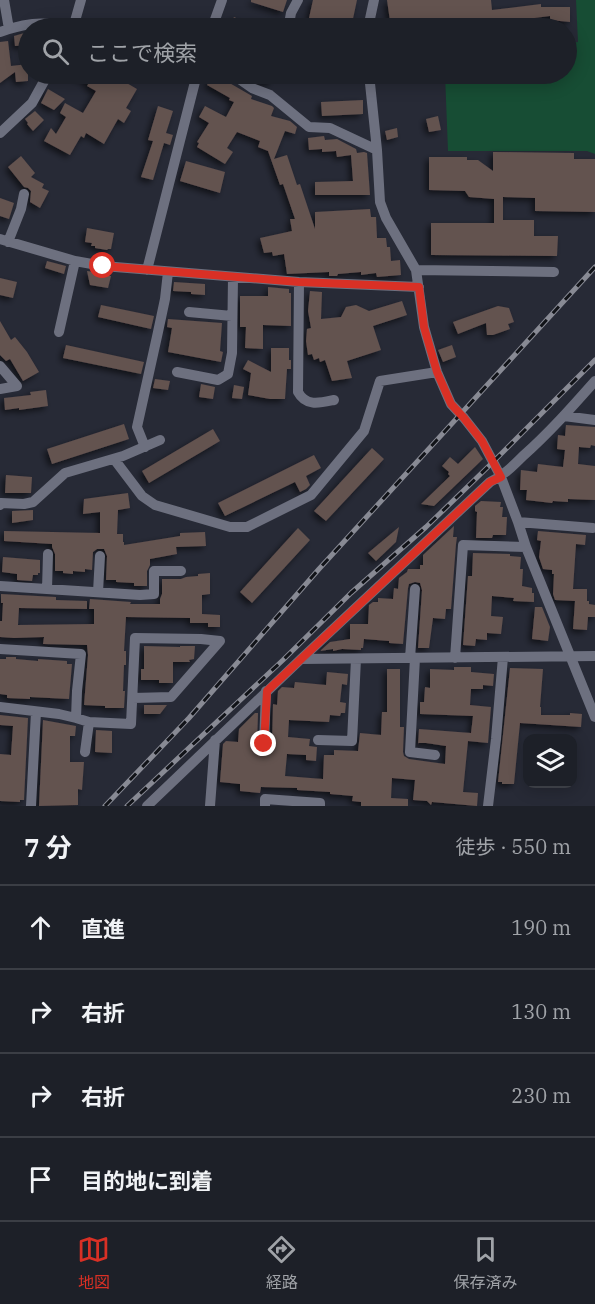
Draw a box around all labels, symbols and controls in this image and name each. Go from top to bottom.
search box [18,18,577,84]
icon: search [39,35,72,68]
text: ここで検索 [87,38,197,67]
route start [89,252,115,278]
route end [250,730,276,756]
map controls [523,734,577,788]
button: layers [523,734,577,788]
text: 7 分 [24,830,72,864]
text: 徒歩 · 550 m [456,833,571,860]
icon: ahead [24,911,57,944]
text: 直進 [81,914,125,943]
text: 190 m [511,914,571,941]
icon: right [24,995,57,1028]
text: 右折 [81,998,125,1027]
text: 130 m [511,998,571,1025]
icon: right [24,1079,57,1112]
text: 右折 [81,1082,125,1111]
text: 230 m [511,1082,571,1109]
icon: arrive [24,1163,57,1196]
text: 目的地に到着 [81,1166,213,1195]
tab: 地図 [77,1233,110,1293]
tab: 経路 [265,1233,298,1293]
tab: 保存済み [453,1233,517,1293]

